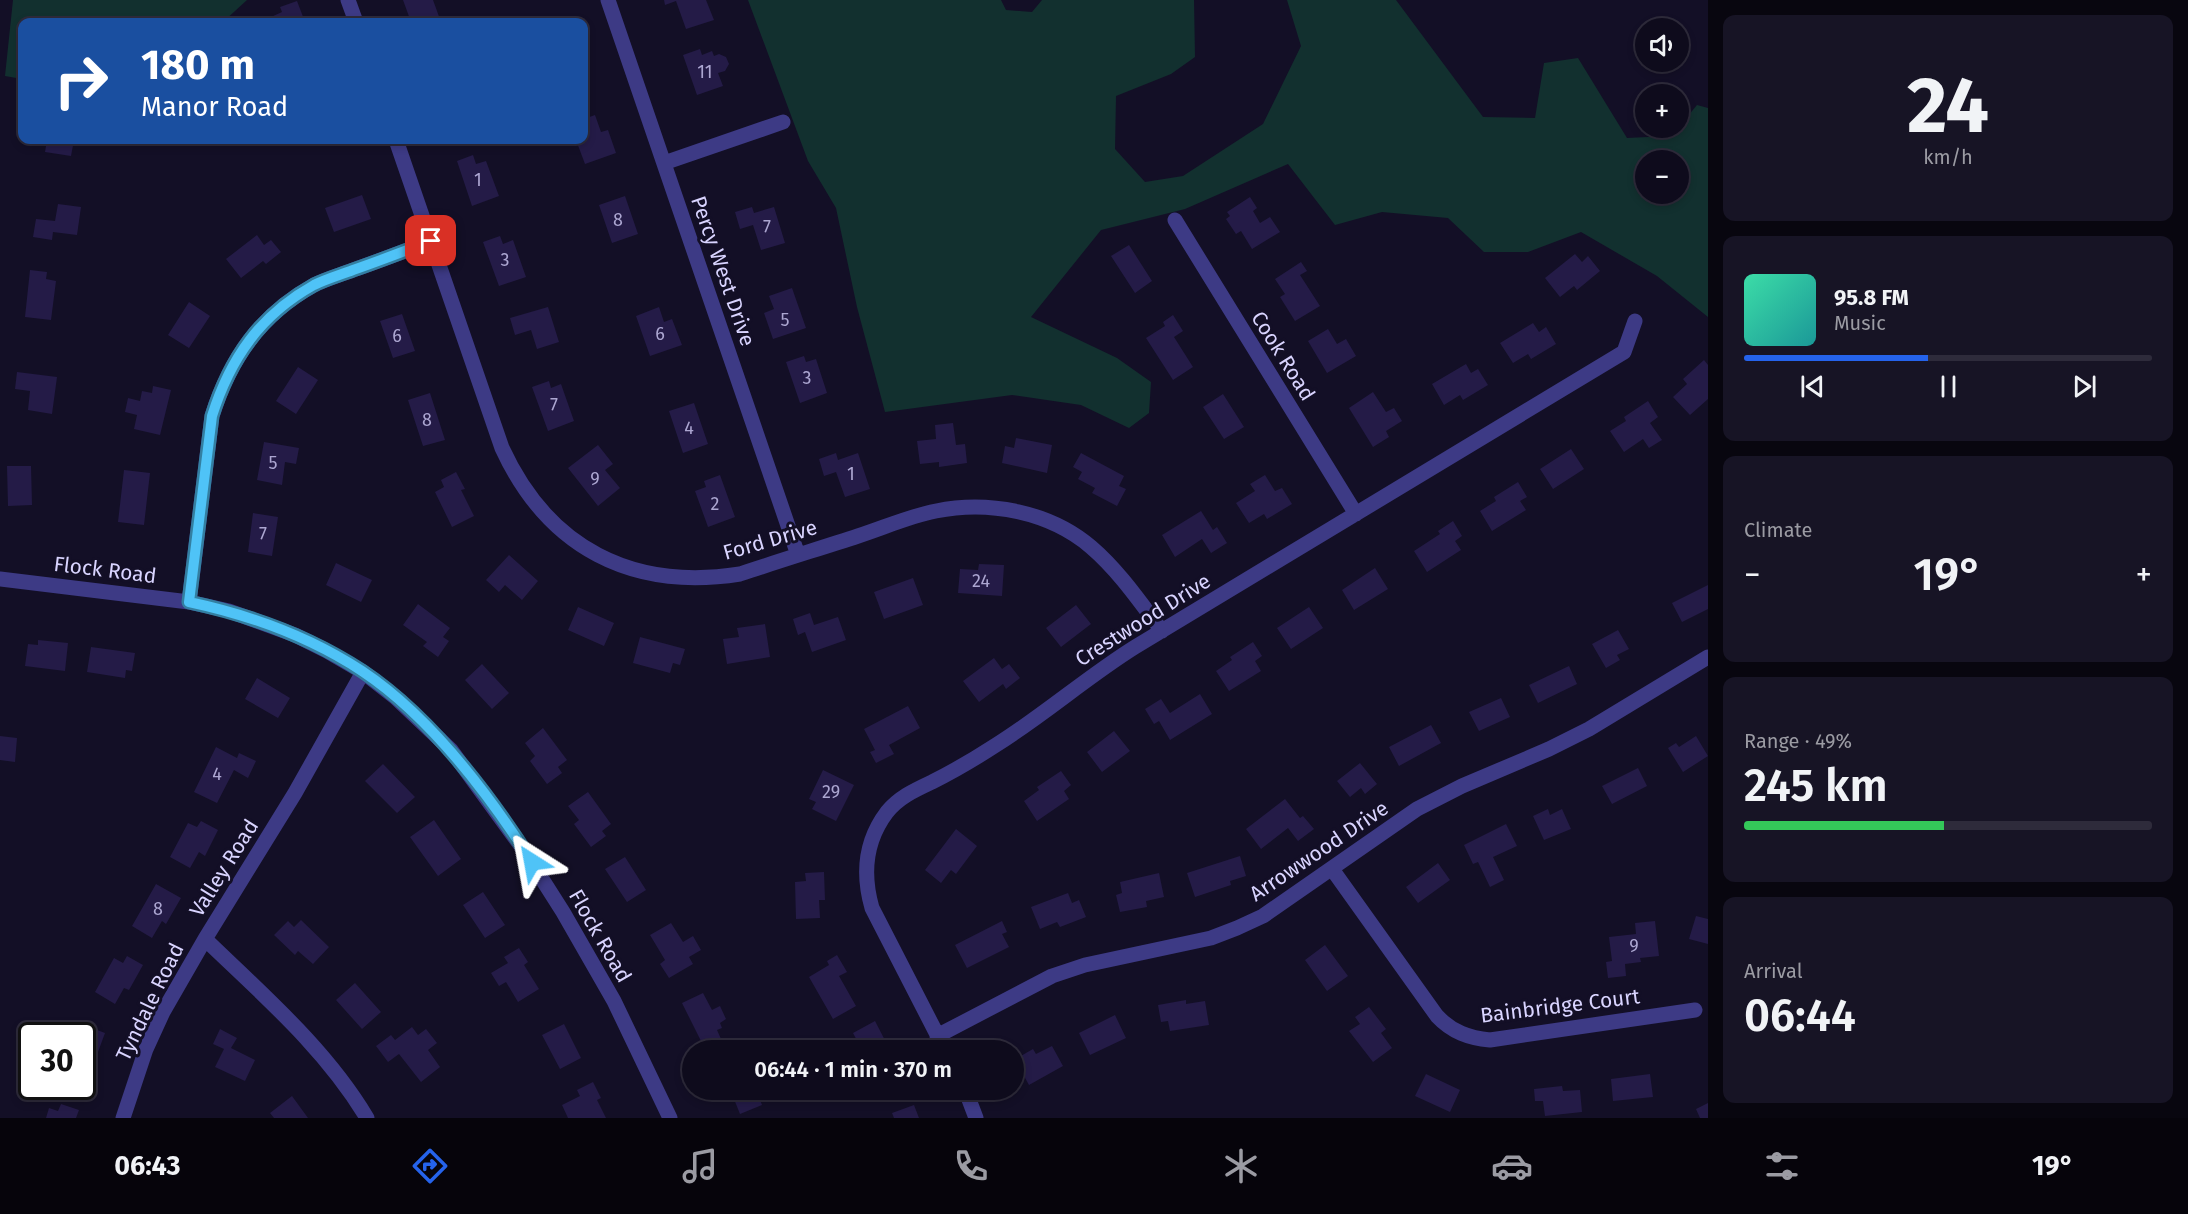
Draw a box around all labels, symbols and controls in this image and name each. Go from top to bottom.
map controls [1635,18,1689,204]
button: sound [1635,18,1689,72]
text: 180 m [141,40,255,90]
icon: right [42,42,120,120]
text: 24 [1907,59,1989,153]
house number: 11 [697,61,713,83]
button: + [1635,84,1689,138]
text: Manor Road [141,91,288,123]
text: km/h [1923,145,1973,169]
button: − [1635,150,1689,204]
house number: 1 [474,169,482,191]
street label: Percy West Drive [685,192,761,350]
house number: 8 [613,209,623,231]
pin [405,215,456,266]
house number: 7 [763,216,771,238]
icon: arrive [414,224,447,257]
house number: 3 [501,249,509,271]
text: 95.8 FM [1834,284,1909,311]
street label: Cook Road [1245,306,1321,406]
house number: 5 [780,309,790,331]
text: Music [1834,311,1886,335]
house number: 6 [655,323,665,345]
house number: 6 [392,325,402,347]
house number: 3 [803,367,811,389]
icon: previous [1796,370,1829,403]
icon: pause [1932,370,1965,403]
icon: next [2068,370,2101,403]
house number: 7 [550,394,558,416]
house number: 8 [422,409,432,431]
house number: 4 [684,417,694,439]
house number: 5 [268,452,278,474]
house number: 1 [847,463,855,485]
house number: 9 [590,468,600,490]
house number: 2 [711,493,720,515]
street label: Ford Drive [720,514,820,566]
text: Climate [1744,518,1812,542]
house number: 7 [259,523,267,545]
text: 19° [1914,548,1982,602]
street label: Flock Road [52,551,158,589]
text: − [1744,555,1761,595]
text: + [2136,555,2152,595]
street label: Crestwood Drive [1071,568,1215,672]
house number: 24 [972,570,990,592]
text: Range · 49% [1744,729,1852,753]
text: 245 km [1744,759,1888,813]
house number: 4 [212,763,222,785]
house number: 29 [822,781,840,803]
street label: Arrowwood Drive [1245,795,1393,907]
street label: Valley Road [184,814,264,922]
position arrow [500,830,564,894]
street label: Flock Road [563,885,637,987]
house number: 8 [153,898,163,920]
house number: 9 [1629,935,1639,957]
street label: Tyndale Road [110,939,190,1065]
text: Arrival [1744,959,1803,983]
street label: Bainbridge Court [1479,983,1642,1029]
text: 06:44 [1744,989,1856,1043]
speed limit sign: 30 [18,1022,96,1100]
text: 06:44 · 1 min · 370 m [754,1056,952,1083]
icon: directions [409,1145,451,1187]
icon: music [679,1145,721,1187]
icon: phone [950,1145,992,1187]
icon: climate [1220,1145,1262,1187]
icon: car [1491,1145,1533,1187]
icon: filters [1761,1145,1803,1187]
text: 06:43 [114,1150,180,1182]
text: 19° [2032,1150,2074,1182]

